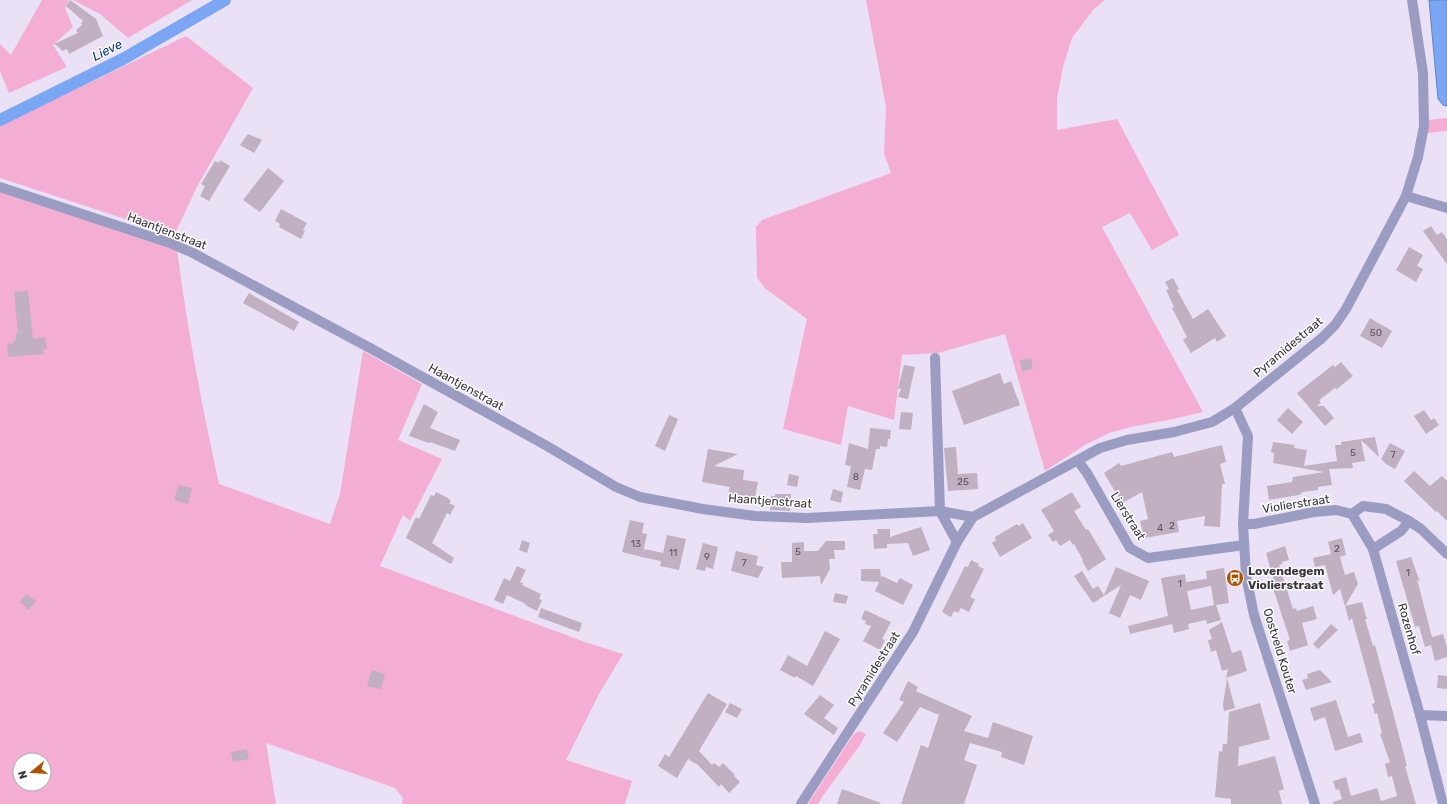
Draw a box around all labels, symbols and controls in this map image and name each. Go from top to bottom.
water label: Lieve [90,36,124,64]
street label: Haantjenstraat [125,209,209,253]
street label: Pyramidestraat [1251,314,1326,380]
house number: 50 [1370,327,1382,339]
street label: Haantjenstraat [426,361,506,414]
house number: 5 [1350,447,1356,459]
house number: 7 [1390,449,1396,461]
house number: 8 [853,471,859,483]
house number: 25 [957,476,969,488]
street label: Lierstraat [1108,489,1148,543]
street label: Haantjenstraat [728,491,813,511]
street label: Violierstraat [1261,492,1331,516]
house number: 2 [1169,520,1175,532]
house number: 4 [1157,522,1163,534]
house number: 13 [631,538,641,550]
house number: 2 [1334,543,1340,555]
house number: 5 [795,546,801,558]
house number: 11 [669,547,677,559]
house number: 9 [704,551,710,563]
house number: 7 [741,557,747,569]
place label: Lovendegem Violierstraat [1248,564,1324,592]
house number: 1 [1406,567,1410,579]
bus stop icon: Lovendegem Violierstraat [1225,568,1245,588]
house number: 1 [1178,578,1182,590]
street label: Rozenhof [1395,601,1423,657]
street label: Oostveld Kouter [1260,606,1300,696]
street label: Pyramidestraat [845,629,903,709]
north arrow [12,752,52,792]
text: N [16,769,30,781]

